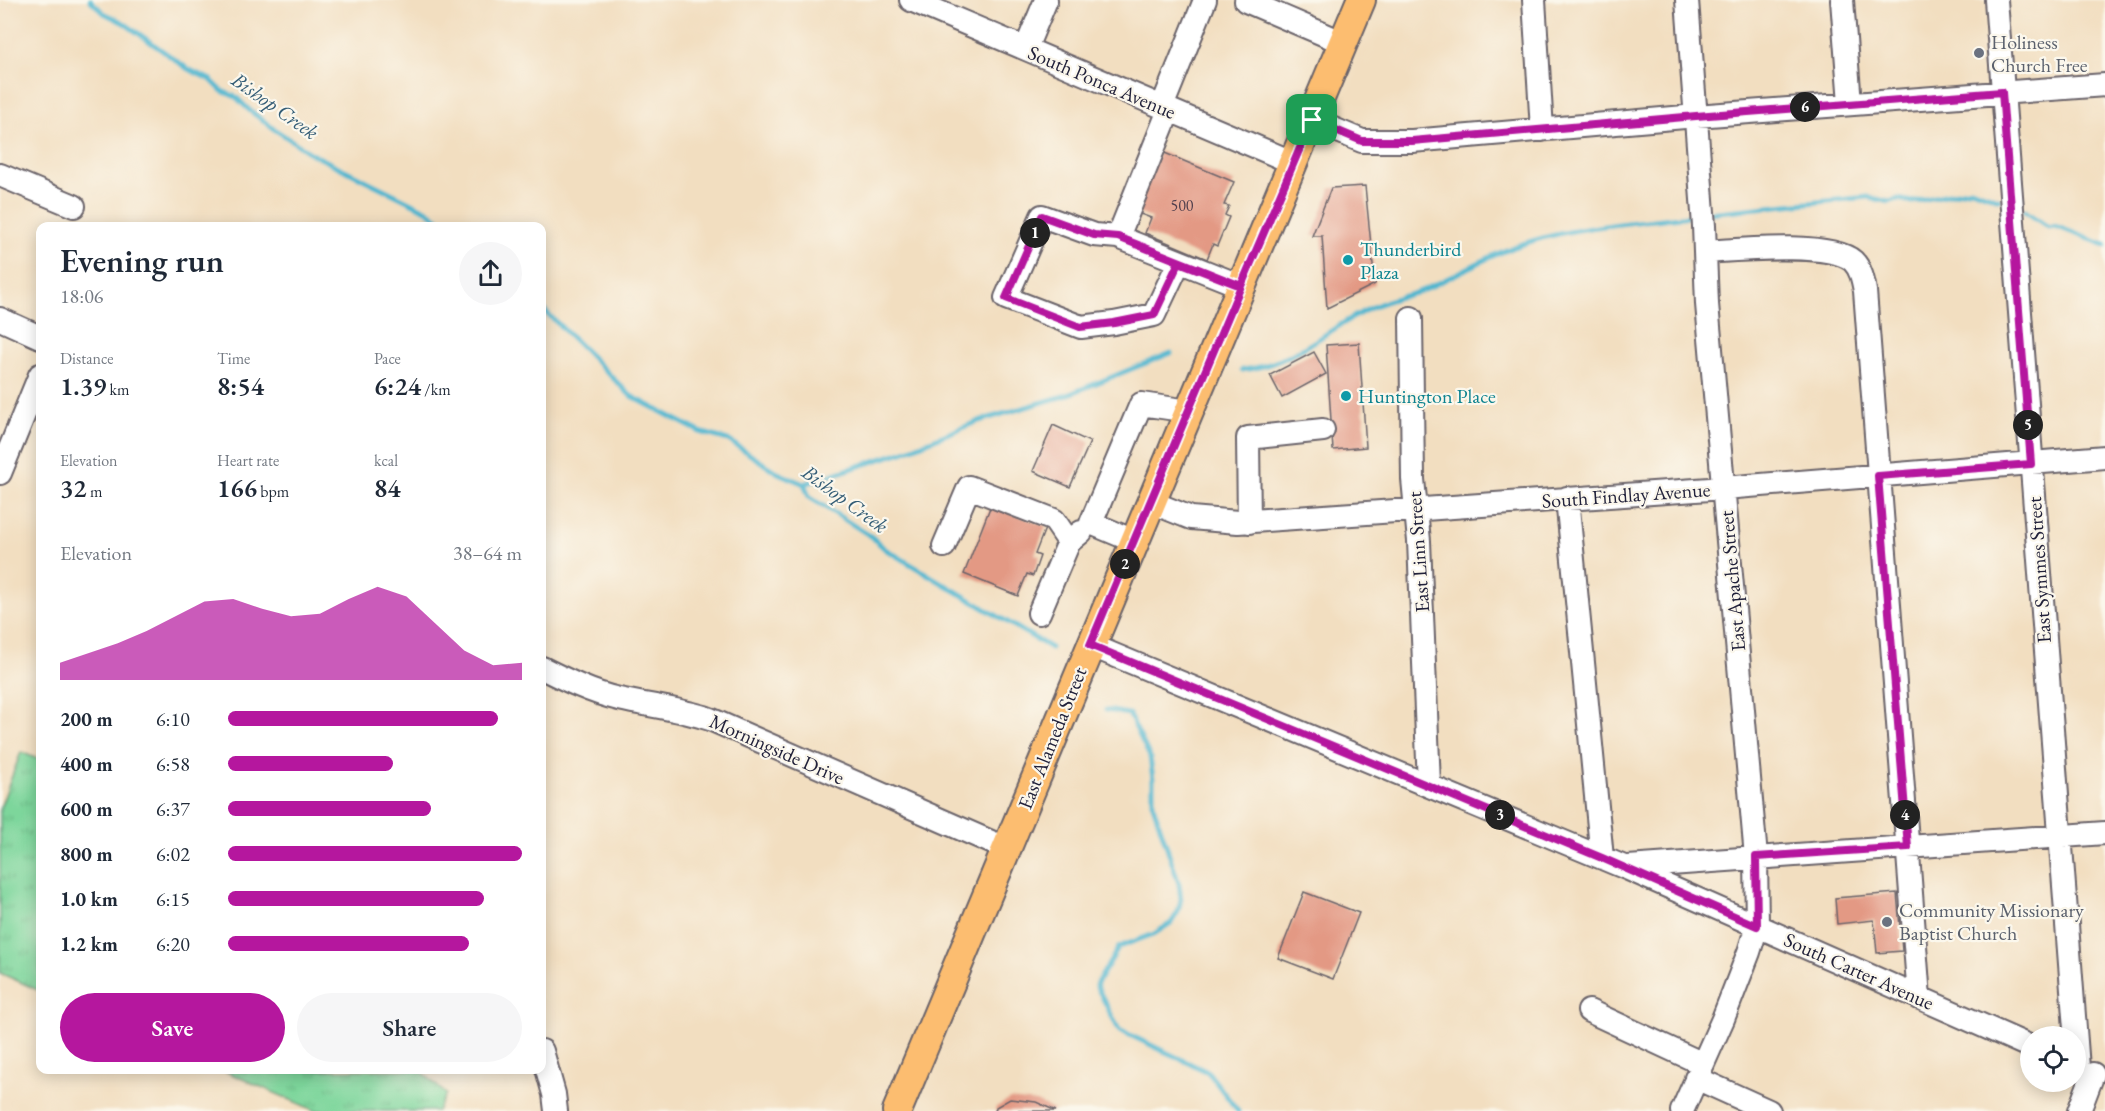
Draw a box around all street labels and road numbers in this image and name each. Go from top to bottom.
street label: South Ponca Avenue [1024,39,1180,125]
street label: South Findlay Avenue [1541,476,1711,514]
street label: East Linn Street [1401,490,1435,613]
street label: East Symmes Street [2021,495,2057,644]
street label: East Apache Street [1713,509,1751,653]
street label: East Alameda Street [1012,662,1093,813]
street label: Morningside Drive [706,708,849,790]
street label: South Carter Avenue [1780,926,1938,1016]

